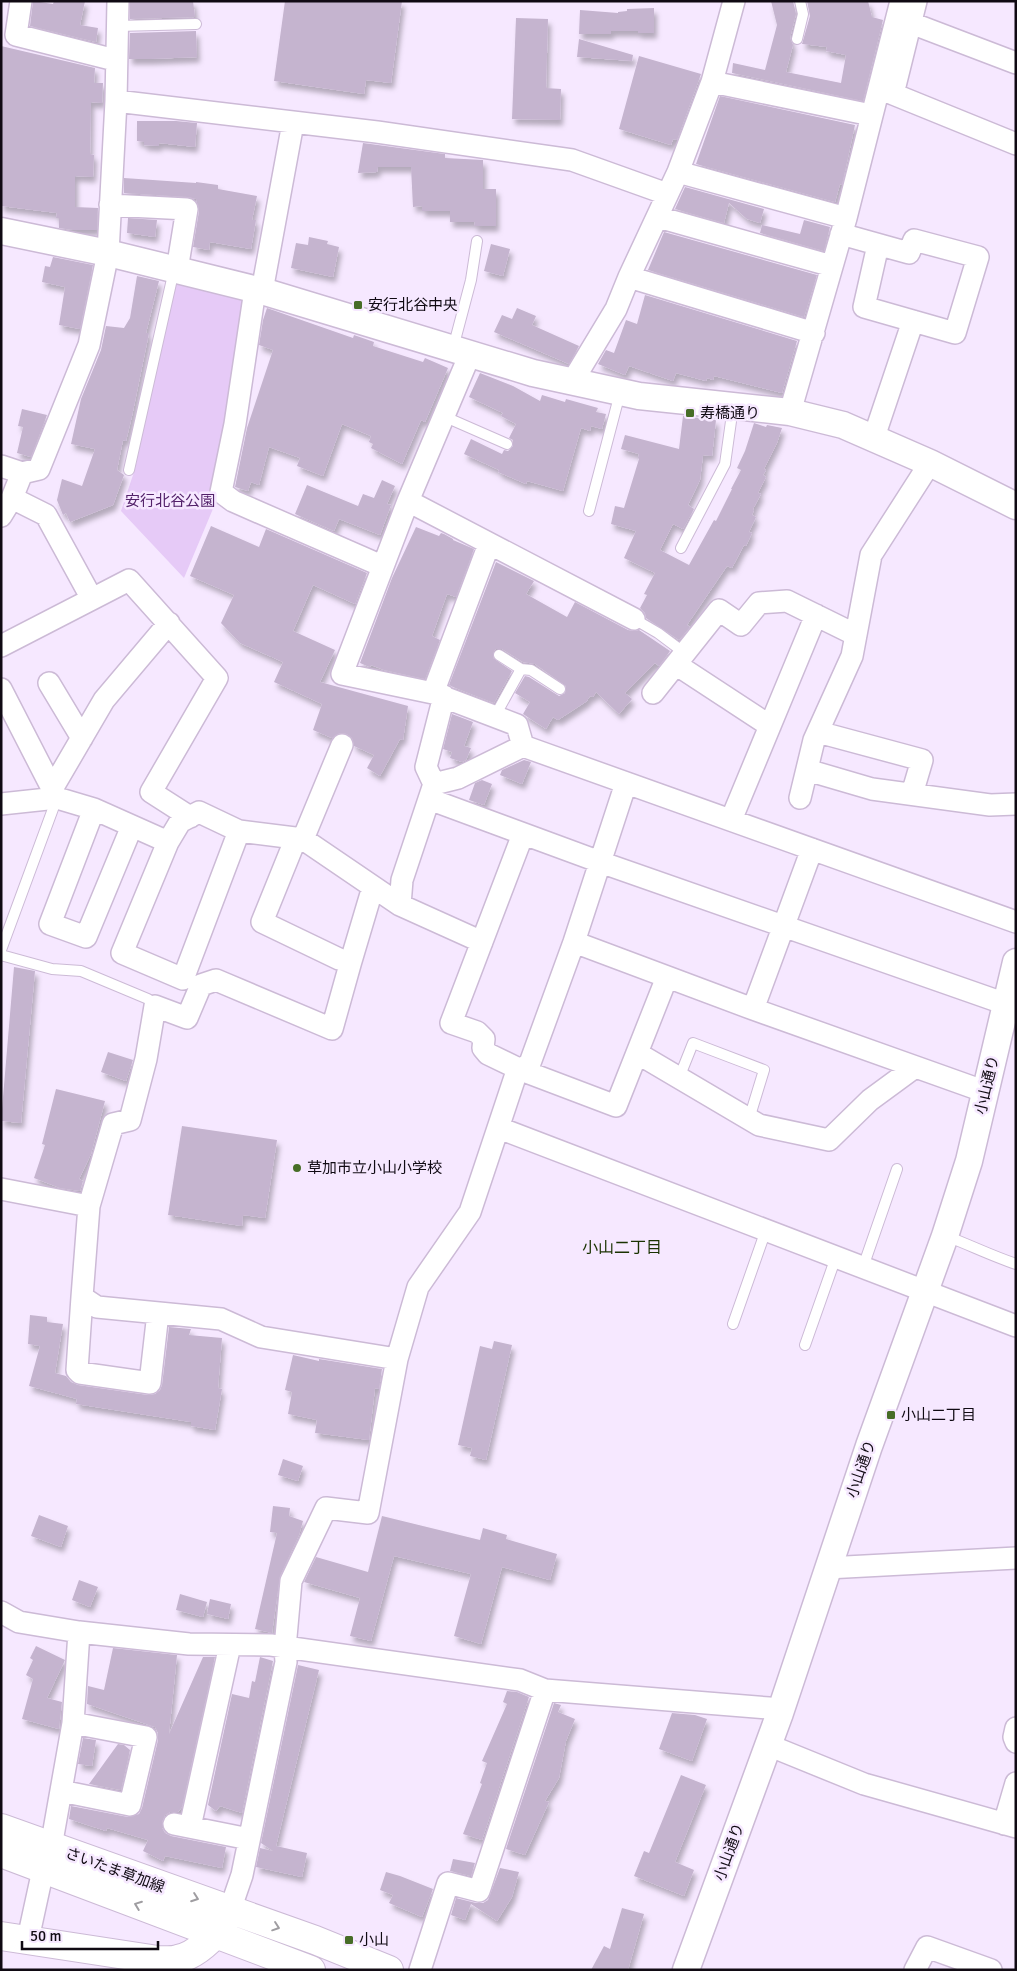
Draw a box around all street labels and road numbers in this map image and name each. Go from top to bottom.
street label: 小山通り [971,1054,1003,1116]
street label: 小山通り [843,1438,879,1500]
street label: 小山通り [710,1821,748,1883]
street label: さいたま草加線 [63,1844,167,1896]

